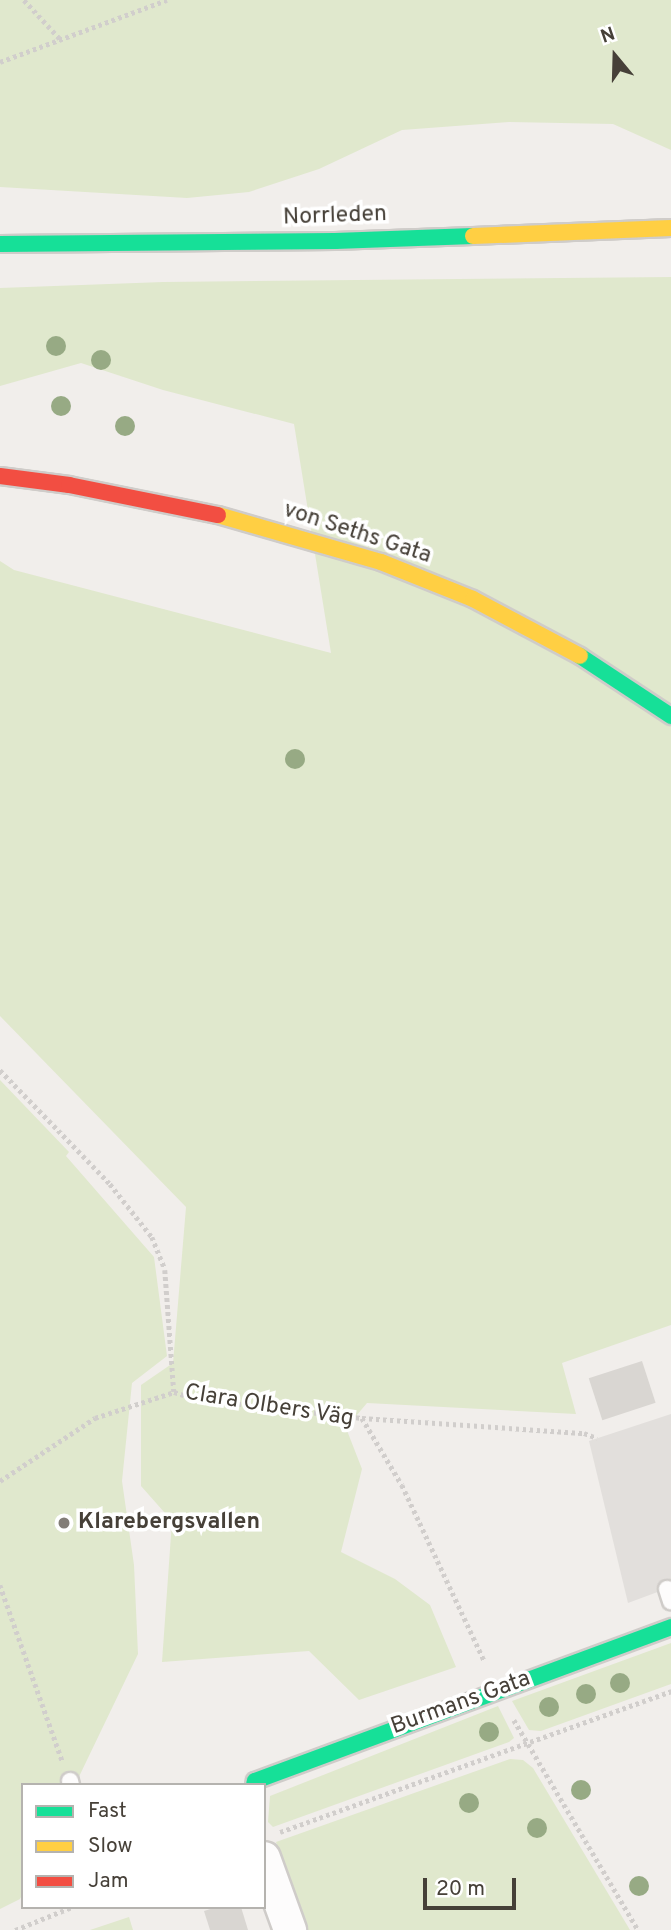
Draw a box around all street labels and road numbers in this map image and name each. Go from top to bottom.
street label: Norrleden [283,201,387,233]
street label: von Seths Gata [280,497,434,571]
street label: Clara Olbers Väg [182,1380,356,1434]
street label: Burmans Gata [388,1666,534,1742]

